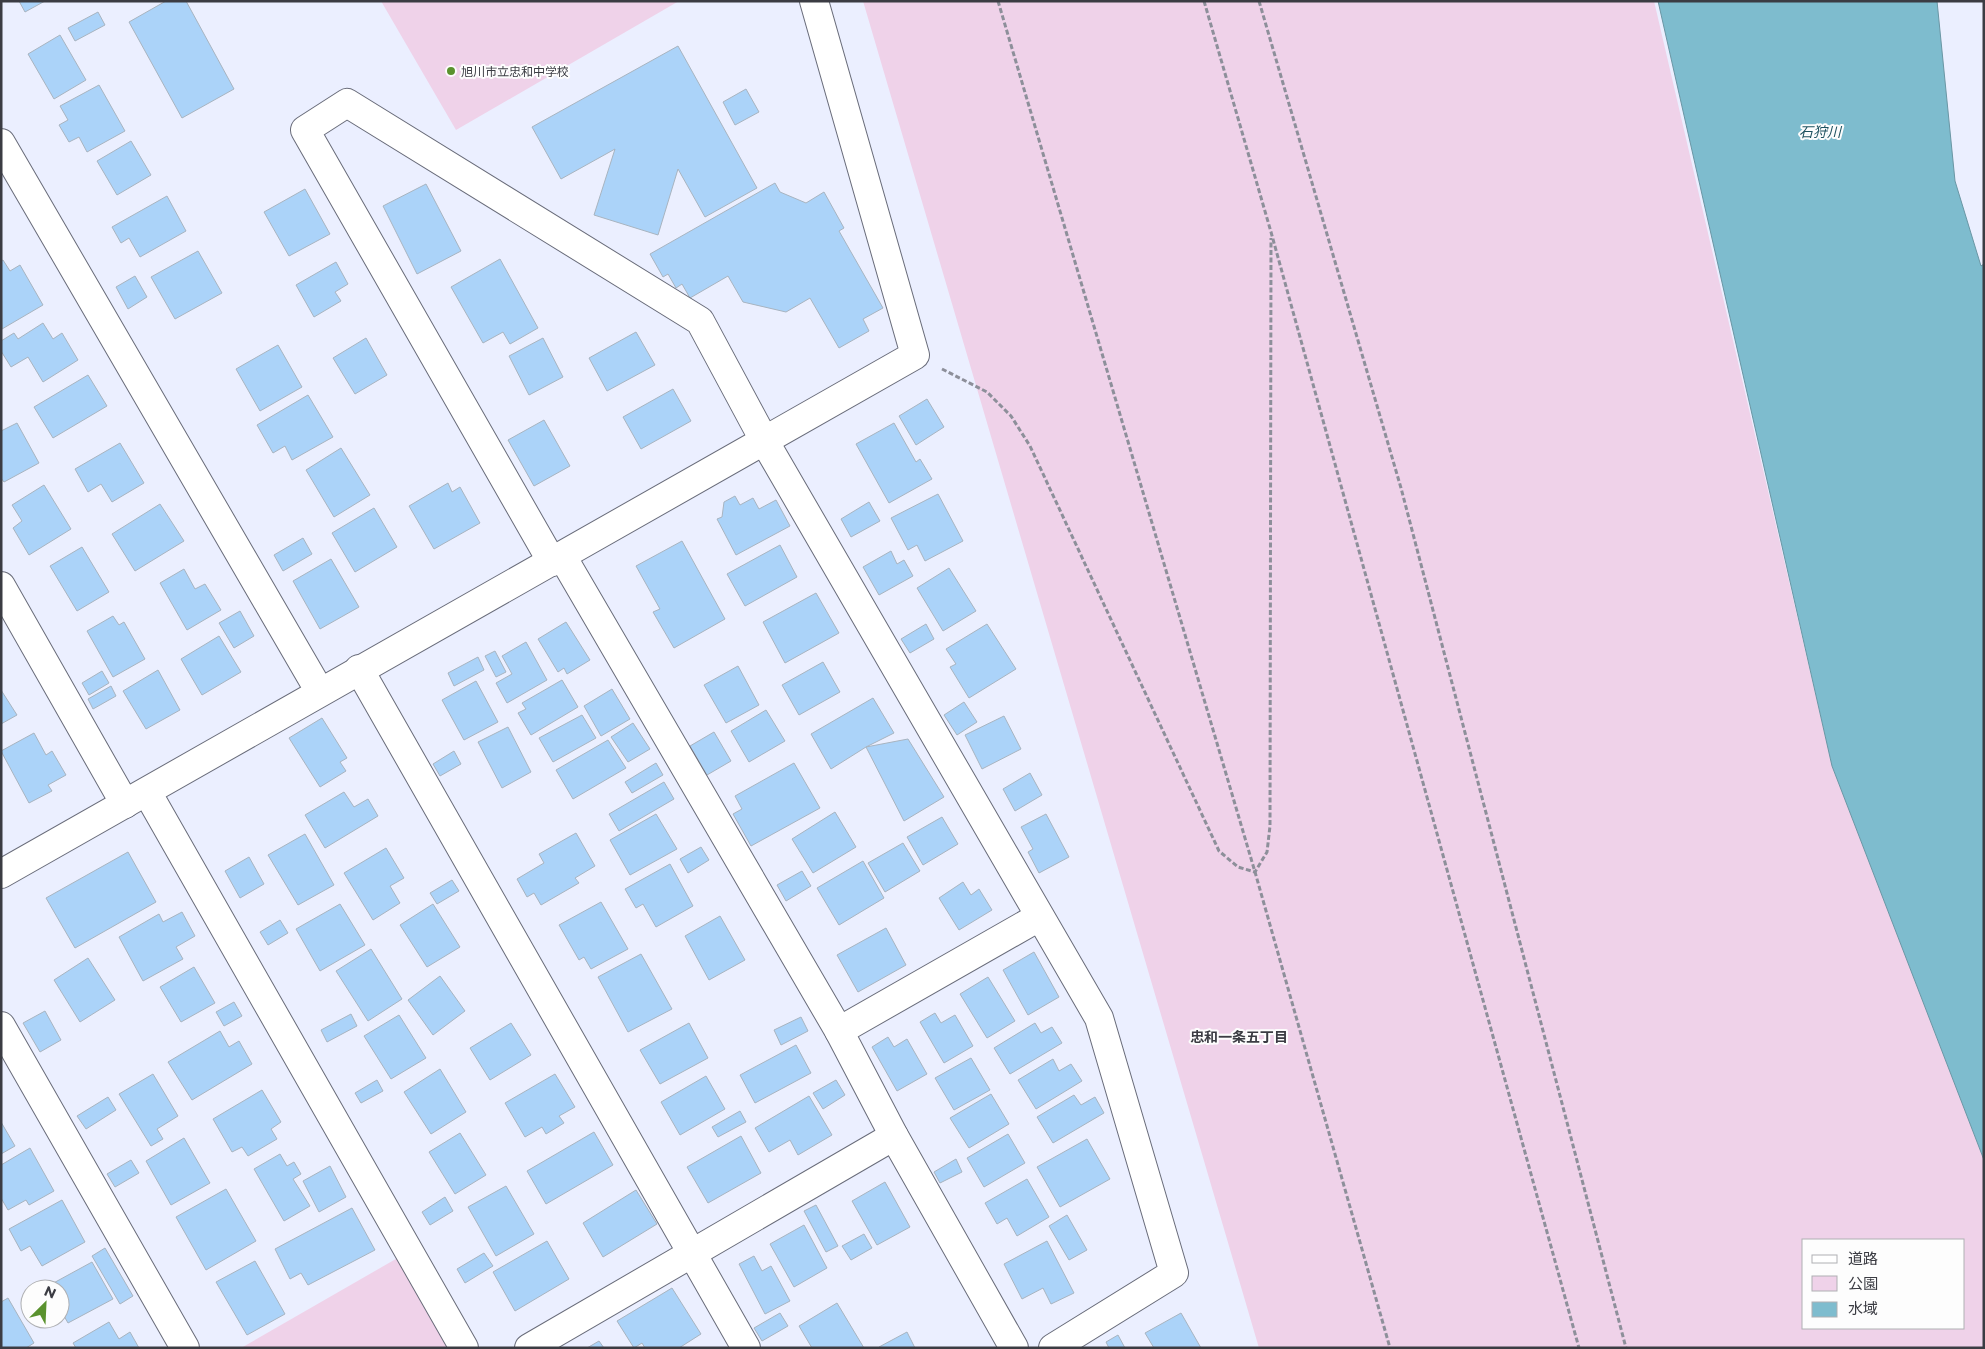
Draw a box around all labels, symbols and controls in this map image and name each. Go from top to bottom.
place label: 旭川市立忠和中学校 [461,64,569,79]
marker: 旭川市立忠和中学校 [445,65,457,77]
water label: 石狩川 [1799,123,1843,141]
district label: 忠和一条五丁目 [1190,1028,1288,1046]
legend [1802,1239,1965,1329]
text: 道路 [1848,1249,1878,1268]
text: 公園 [1848,1274,1878,1293]
north arrow [20,1279,70,1329]
text: N [41,1282,59,1303]
text: 水域 [1848,1299,1878,1318]

